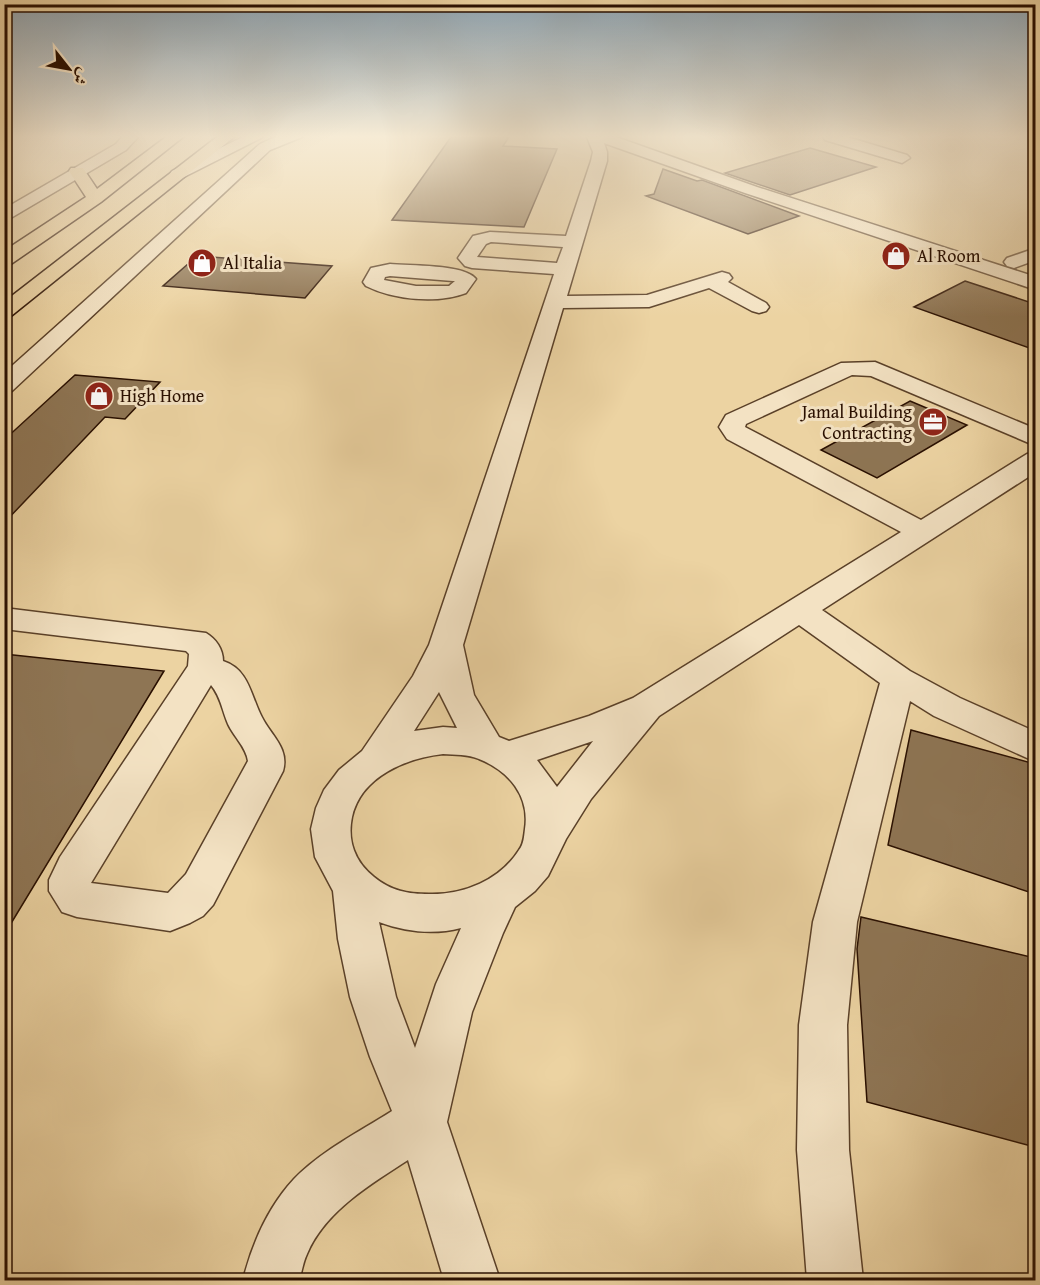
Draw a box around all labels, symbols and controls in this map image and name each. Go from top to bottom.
north arrow [39,39,99,99]
text: ش [67,64,96,90]
shop icon: Al Room [880,240,912,272]
place label: Al Room [917,242,981,269]
shop icon: Al Italia [186,247,218,279]
place label: Al Italia [223,249,282,276]
shop icon: High Home [83,380,115,412]
place label: High Home [120,382,204,409]
place label: Jamal Building Contracting [800,398,912,446]
office icon: Jamal Building Contracting [917,406,949,438]

